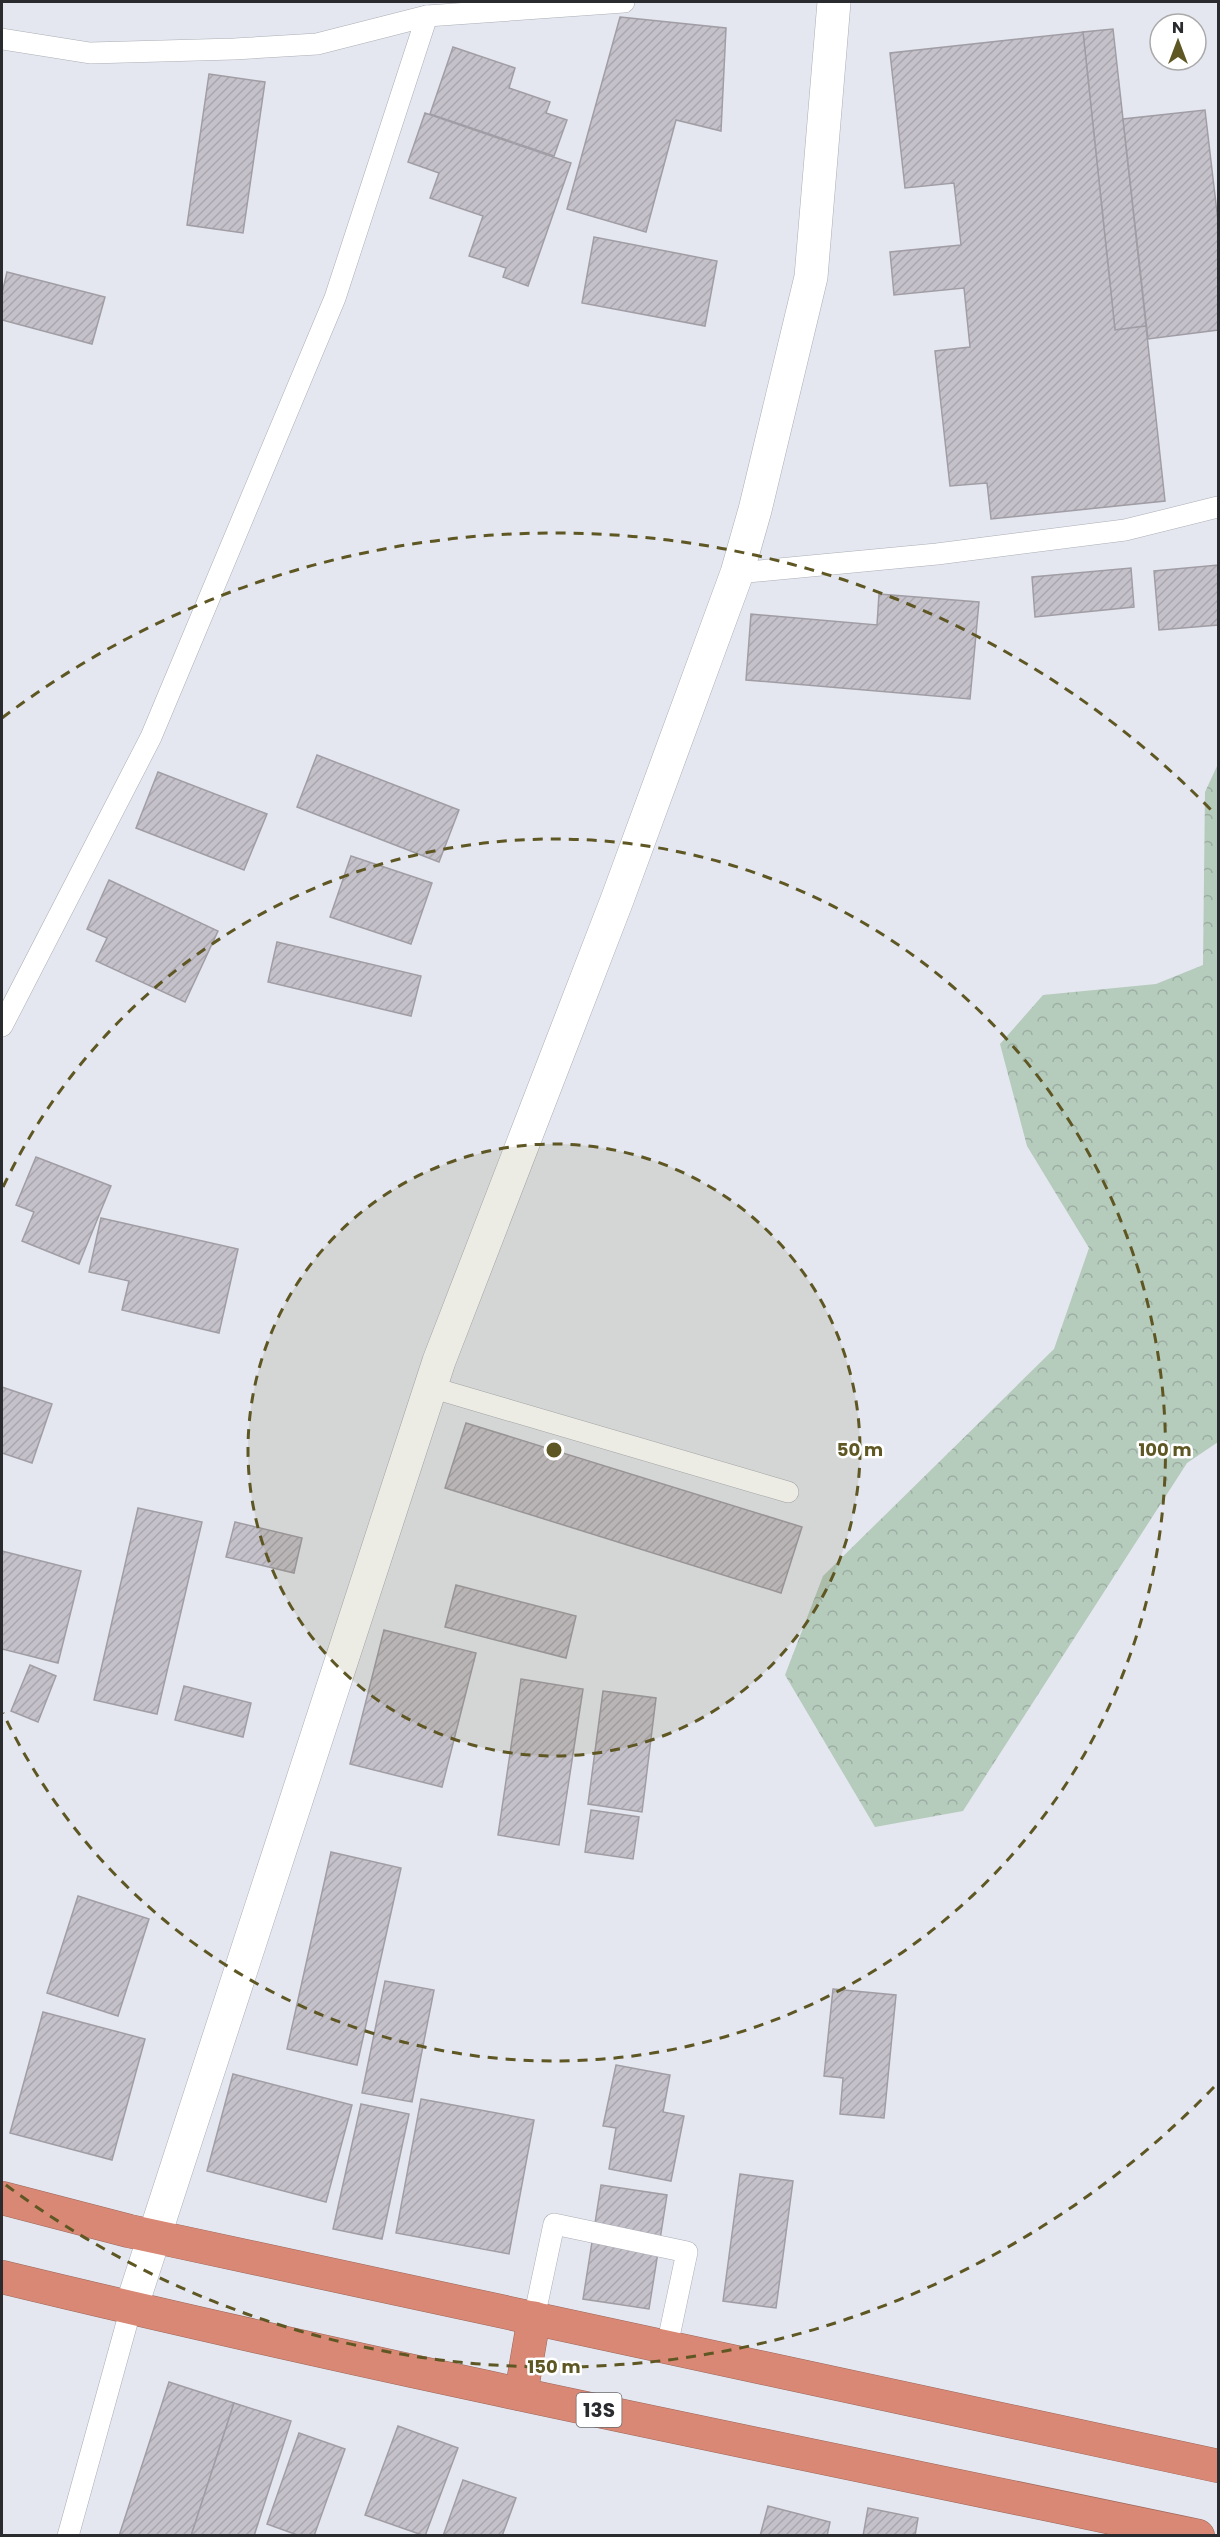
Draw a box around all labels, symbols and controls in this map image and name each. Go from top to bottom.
north arrow [1148,12,1208,72]
text: N [1172,16,1184,39]
text: 50 m [837,1437,883,1462]
text: 100 m [1138,1437,1192,1462]
centre of rings [544,1440,564,1460]
text: 150 m [527,2354,581,2379]
road number: 13S [576,2393,622,2427]

